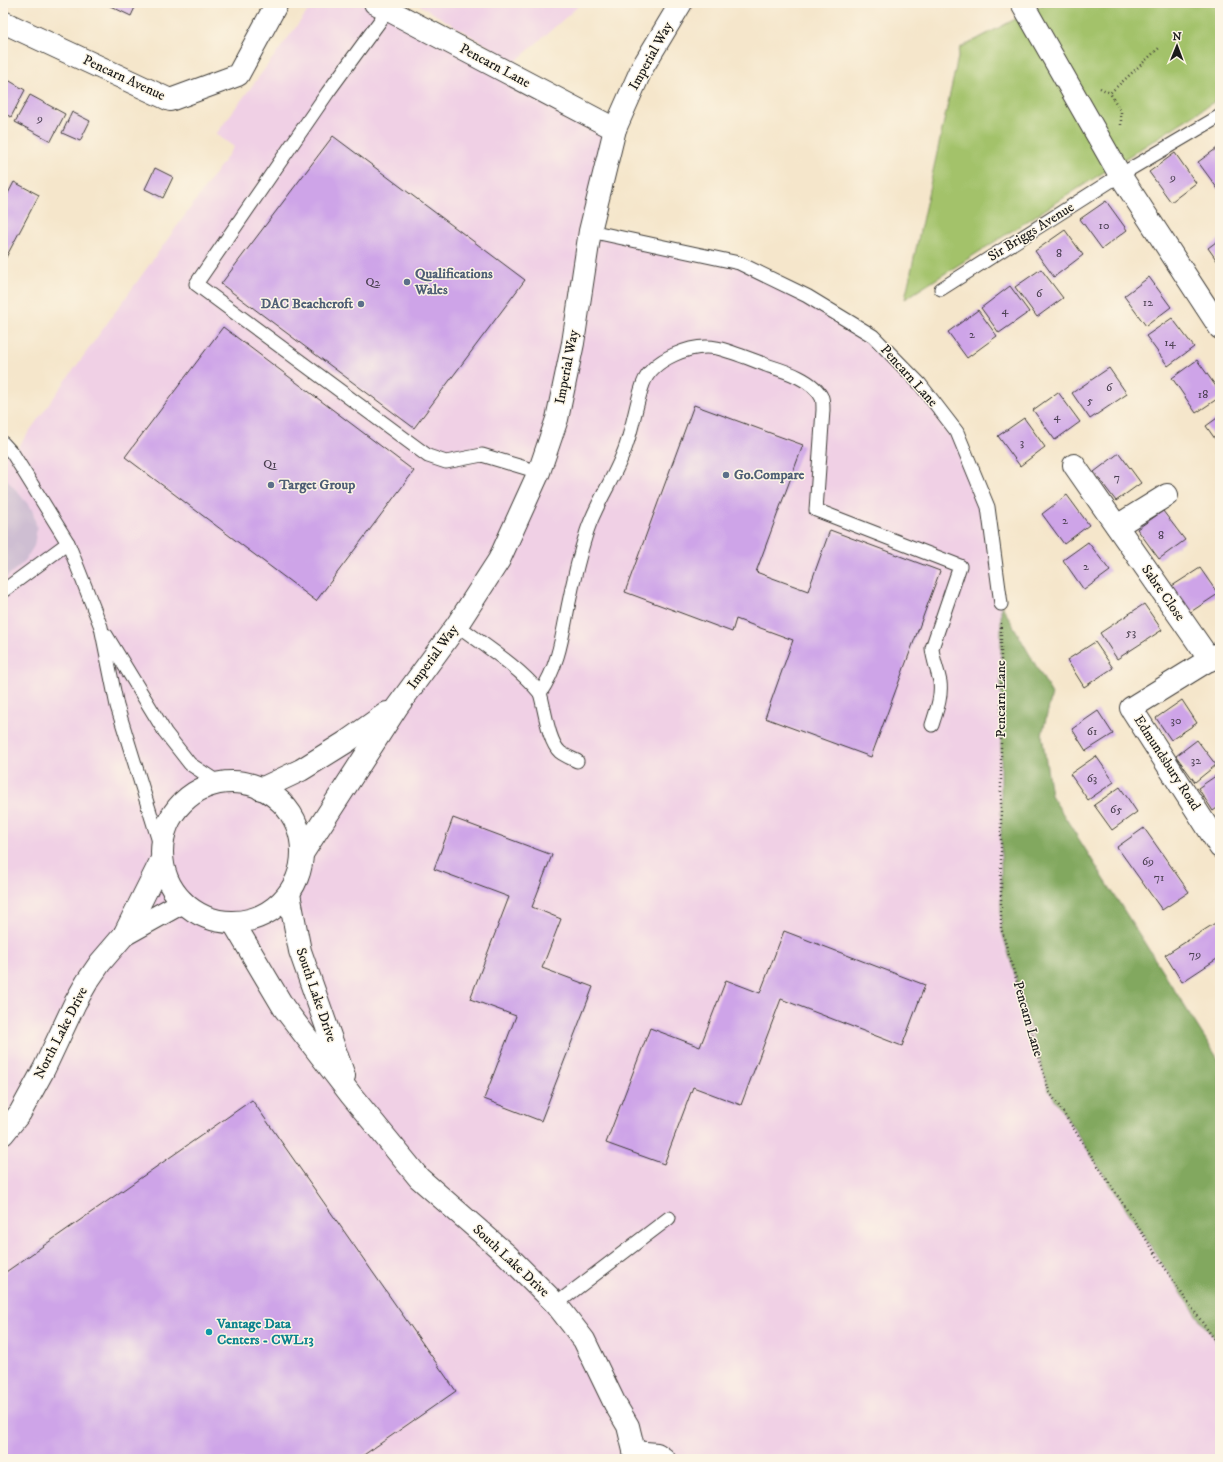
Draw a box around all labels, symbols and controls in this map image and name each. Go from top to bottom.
street label: Imperial Way [625,18,677,93]
north arrow [1157,26,1197,66]
text: N [1173,30,1182,44]
street label: Pencarn Lane [457,40,534,92]
street label: Pencarn Avenue [80,51,168,105]
house number: 9 [36,111,43,126]
house number: 9 [1169,170,1176,185]
street label: Sir Briggs Avenue [984,198,1078,266]
house number: 10 [1099,218,1109,233]
house number: 8 [1056,246,1062,261]
place label: Qualifications Wales [414,265,493,299]
house number: Q2 [366,275,381,290]
marker: Qualifications Wales [402,277,412,287]
house number: 6 [1036,286,1043,301]
place label: DAC Beachcroft [261,295,354,313]
house number: 12 [1143,295,1153,310]
marker: DAC Beachcroft [356,299,366,309]
house number: 4 [1002,303,1010,318]
house number: 2 [969,327,975,342]
street label: Imperial Way [551,328,583,406]
house number: 14 [1164,335,1177,350]
street label: Pencarn Lane [876,341,942,411]
house number: 6 [1106,380,1113,395]
house number: 18 [1198,387,1208,402]
house number: 5 [1087,393,1093,408]
house number: 4 [1054,409,1062,424]
house number: 3 [1020,435,1024,450]
house number: Q1 [263,457,278,472]
place label: Go.Compare [734,466,805,484]
marker: Go.Compare [721,470,731,480]
house number: 7 [1114,470,1120,485]
place label: Target Group [278,476,355,494]
marker: Target Group [266,480,276,490]
house number: 2 [1062,513,1068,528]
house number: 8 [1158,528,1164,543]
house number: 2 [1083,559,1089,574]
street label: Sabre Close [1137,561,1189,625]
street label: Imperial Way [404,621,463,693]
house number: 53 [1126,625,1136,640]
street label: Pencarn Lane [992,660,1010,738]
street label: Edmundsbury Road [1129,712,1205,814]
house number: 30 [1171,713,1181,728]
house number: 61 [1087,724,1097,739]
house number: 32 [1191,753,1201,768]
house number: 63 [1087,771,1097,786]
house number: 65 [1110,802,1122,817]
house number: 69 [1142,854,1154,869]
house number: 71 [1154,870,1164,885]
street label: South Lake Drive [291,945,341,1045]
house number: 79 [1189,947,1201,962]
street label: Pencarn Lane [1009,979,1047,1059]
street label: North Lake Drive [30,984,92,1082]
street label: South Lake Drive [469,1221,553,1301]
place label: Vantage Data Centers - CWL13 [216,1315,314,1349]
marker: Vantage Data Centers - CWL13 [204,1327,214,1337]

